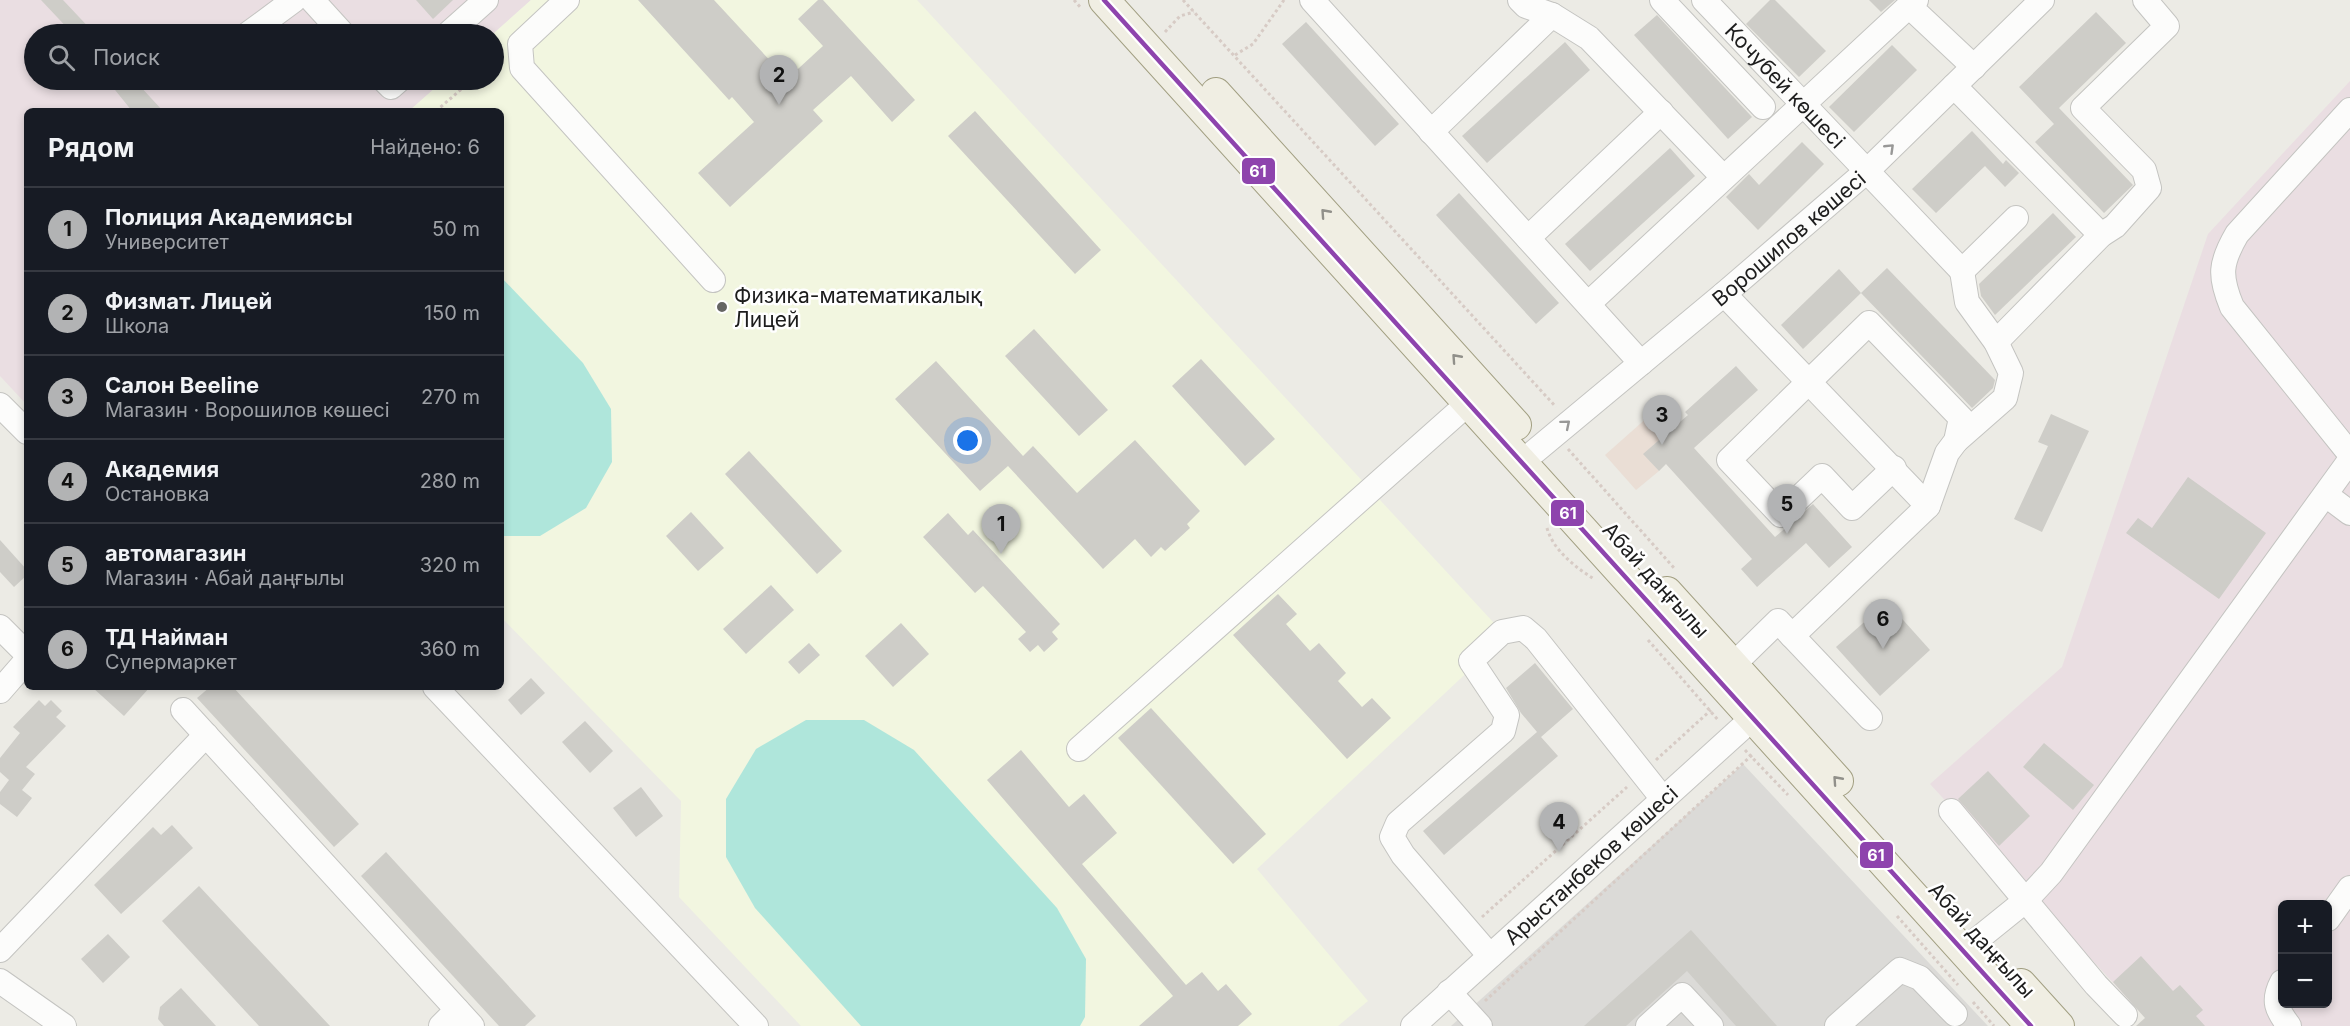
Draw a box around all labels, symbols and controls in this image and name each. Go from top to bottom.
street label: Кочубей көшесі [1720,18,1851,153]
search box [24,24,504,90]
icon: search [45,41,78,74]
text: Поиск [93,44,160,70]
pin: 2 [760,56,798,105]
text: Рядом [48,132,134,163]
text: Найдено: 6 [370,135,480,159]
one-way arrow [1884,144,1894,155]
line badge: 61 [1241,157,1276,185]
text: 61 [1249,161,1267,181]
street label: Ворошилов көшесі [1707,166,1870,311]
text: Полиция Академиясы [105,204,353,230]
one-way arrow [1321,209,1332,220]
text: 1 [63,217,72,241]
text: 50 m [432,217,480,241]
text: Университет [105,230,229,254]
place label: Физика-математикалық Лицей [734,283,982,332]
text: Физмат. Лицей [105,288,272,314]
marker: Физика-математикалық Лицей [715,300,729,314]
text: 2 [61,301,74,325]
text: 150 m [424,301,480,325]
text: Школа [105,314,169,338]
one-way arrow [1452,354,1463,365]
text: Cалон Beeline [105,372,259,398]
text: 3 [61,385,74,409]
text: 270 m [421,385,480,409]
pin: 3 [1642,396,1682,445]
text: Магазин · Ворошилов көшесі [105,398,390,422]
one-way arrow [1559,421,1570,432]
your location [953,426,982,455]
text: Академия [105,456,219,482]
text: 4 [61,469,74,493]
text: 280 m [420,469,480,493]
text: Остановка [105,482,209,506]
pin: 5 [1768,484,1806,534]
line badge: 61 [1550,499,1585,527]
text: 61 [1559,503,1577,523]
pin: 1 [982,504,1020,554]
street label: Абай даңғылы [1598,517,1714,643]
text: автомагазин [105,540,247,566]
text: 5 [61,553,74,577]
text: 320 m [420,553,480,577]
text: Магазин · Абай даңғылы [105,566,345,590]
pin: 6 [1864,600,1902,649]
text: ТД Найман [105,624,228,650]
text: 6 [61,637,74,661]
text: 360 m [419,637,480,661]
text: Супермаркет [105,650,237,674]
one-way arrow [1833,776,1844,787]
street label: Арыстанбеков көшесі [1499,780,1683,950]
pin: 4 [1540,802,1578,852]
line badge: 61 [1859,841,1894,869]
text: 61 [1867,845,1885,865]
street label: Абай даңғылы [1924,877,2040,1003]
map controls [2278,900,2332,1008]
button: + [2278,900,2332,954]
button: − [2278,954,2332,1008]

